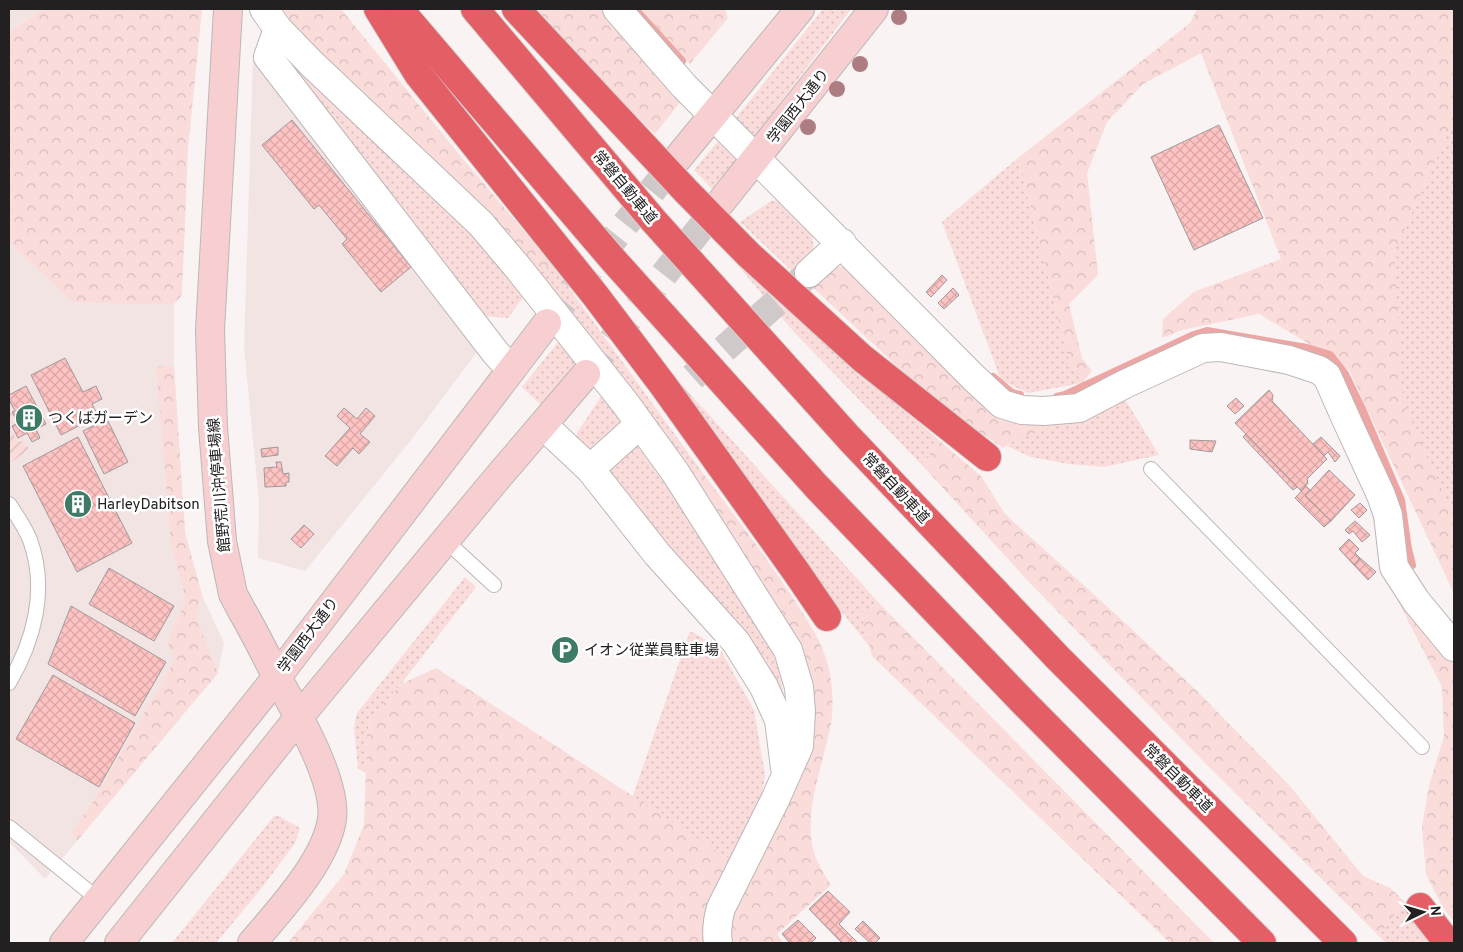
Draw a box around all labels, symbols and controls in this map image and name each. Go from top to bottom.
street label: 学園西大通り [764,66,834,148]
street label: 常磐自動車道 [588,147,660,229]
building icon: つくばガーデン [14,403,44,433]
place label: つくばガーデン [48,410,153,429]
street label: 館野荒川沖停車場線 [205,417,236,553]
street label: 常磐自動車道 [857,450,933,528]
building icon: HarleyDabitson [63,489,93,519]
place label: HarleyDabitson [97,496,200,515]
street label: 学園西大通り [275,594,344,678]
parking icon: イオン従業員駐車場 [550,635,580,665]
place label: イオン従業員駐車場 [584,642,719,661]
street label: 常磐自動車道 [1138,741,1215,818]
north arrow [1398,887,1448,937]
text: N [1426,905,1443,917]

